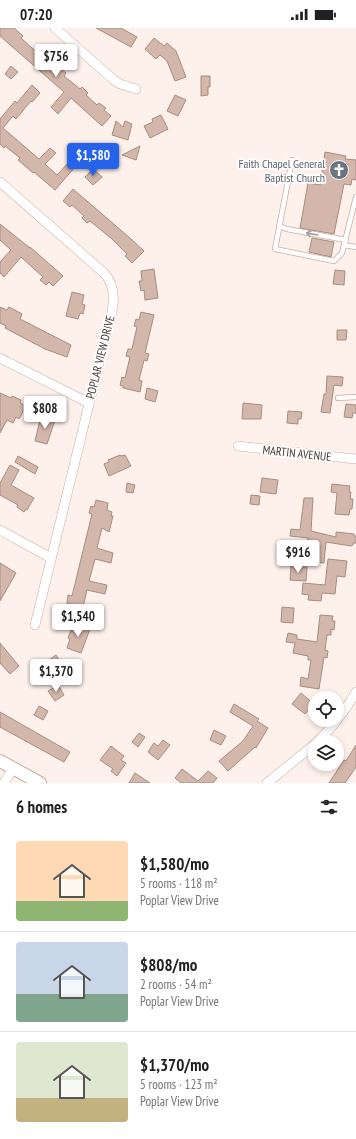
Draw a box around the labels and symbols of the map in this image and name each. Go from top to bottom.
pin: $756 [32,44,80,78]
pin: $1,580 [60,143,126,177]
place label: Faith Chapel General Baptist Church [238,156,325,185]
church icon: Faith Chapel General Baptist Church [328,159,350,181]
one-way arrow [306,230,319,238]
street label: POPLAR VIEW DRIVE [82,314,118,400]
pin: $808 [21,396,69,430]
street label: MARTIN AVENUE [262,442,332,464]
pin: $916 [274,540,322,574]
pin: $1,540 [45,604,111,638]
pin: $1,370 [23,659,89,693]

